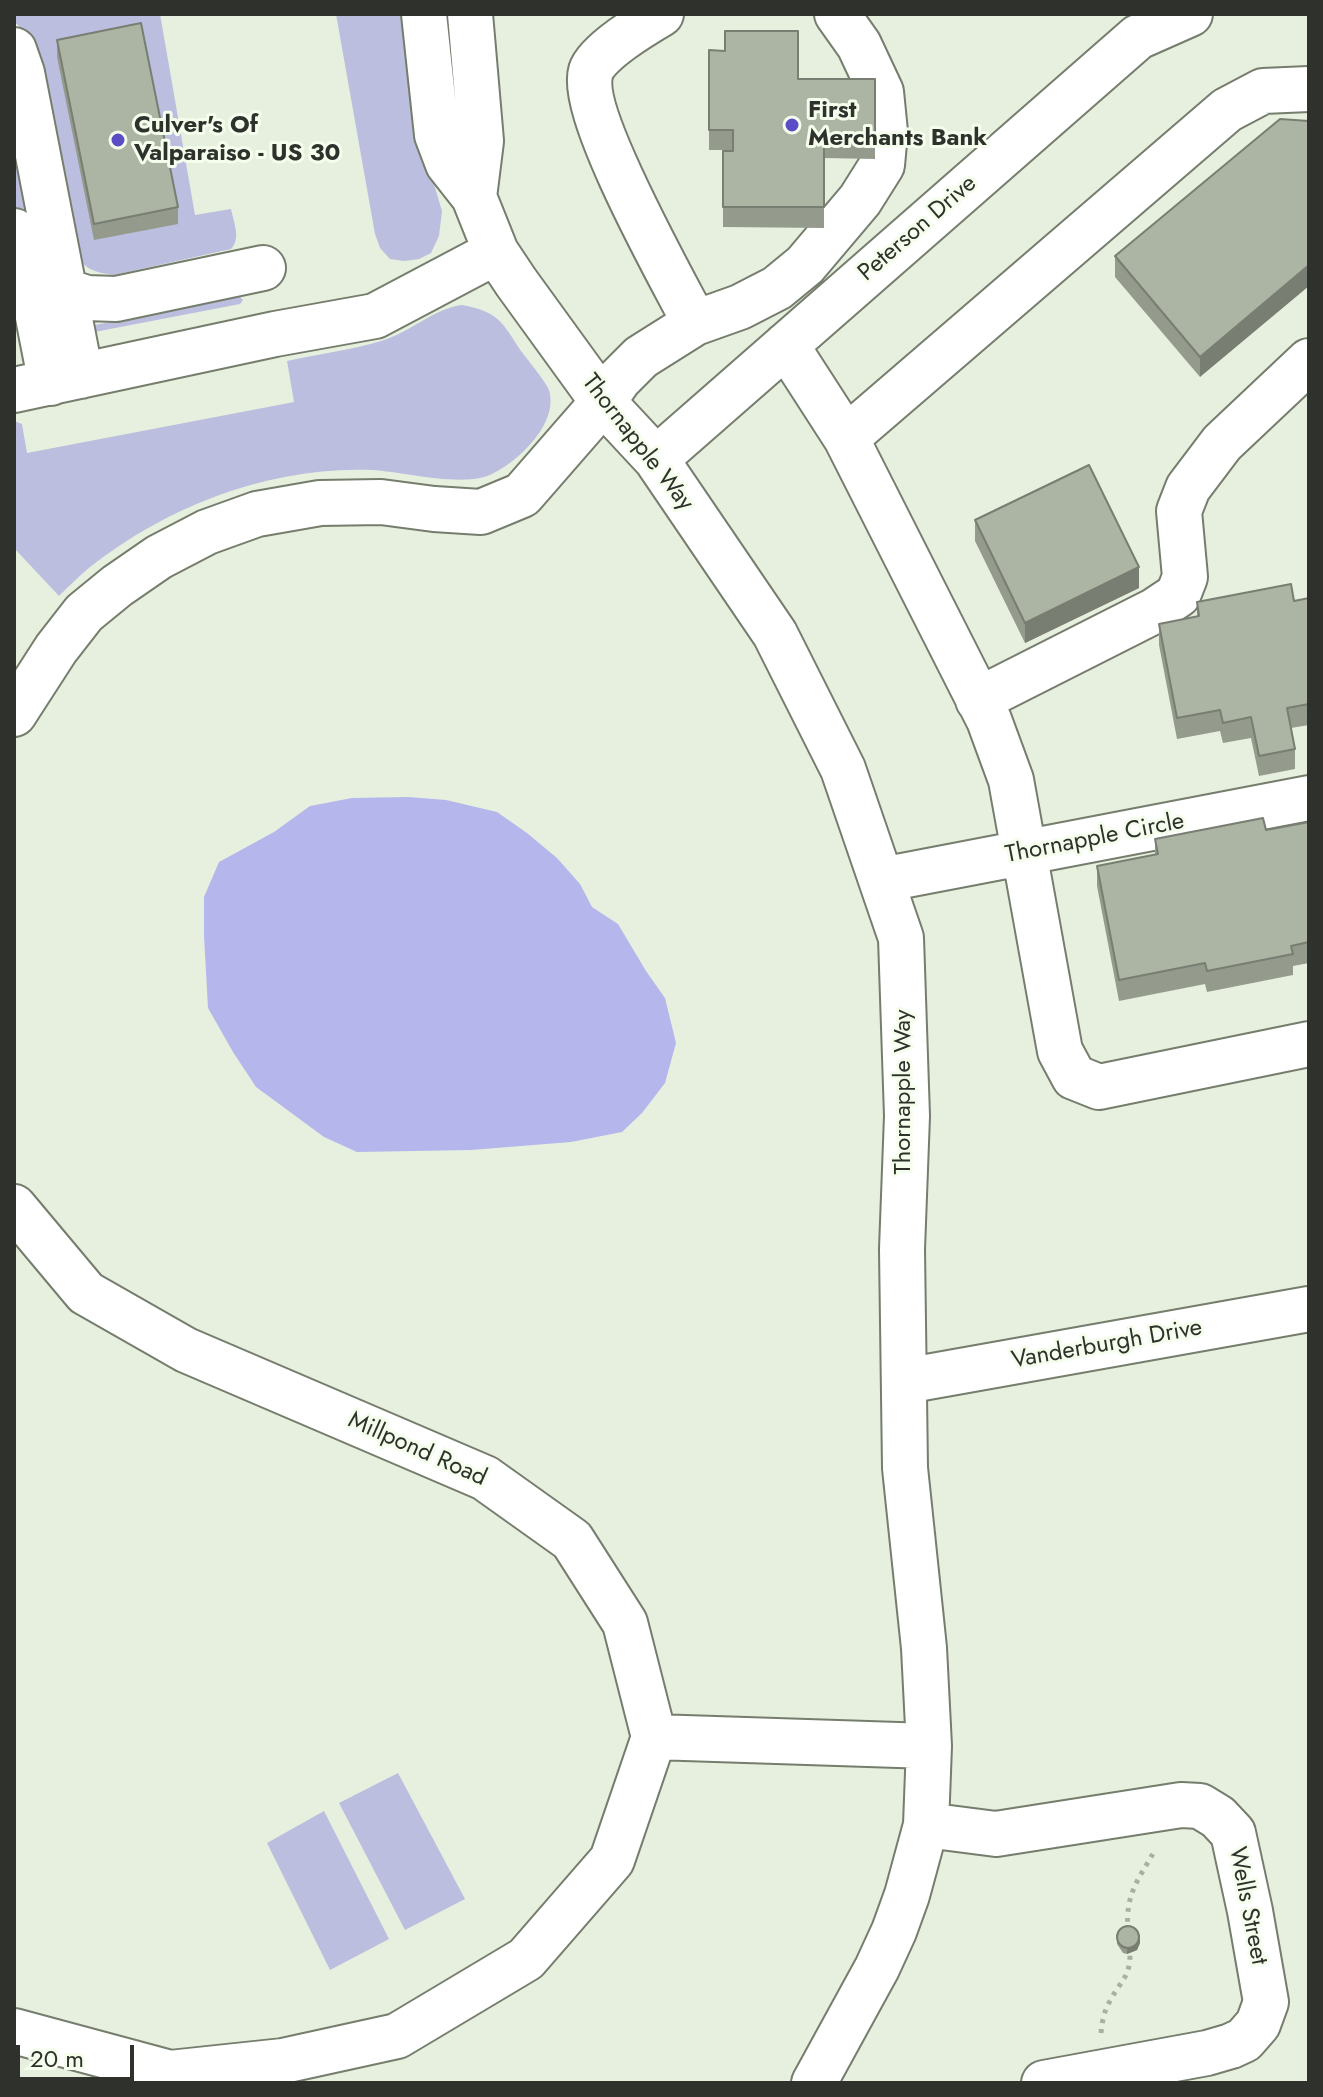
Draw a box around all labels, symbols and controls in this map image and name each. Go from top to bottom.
place label: First Merchants Bank [808,97,987,153]
place label: Culver's Of Valparaiso - US 30 [134,112,340,168]
marker: First Merchants Bank [783,116,801,134]
marker: Culver's Of Valparaiso - US 30 [109,131,127,149]
street label: Peterson Drive [853,170,983,288]
street label: Thornapple Way [575,369,699,517]
street label: Thornapple Circle [1003,808,1187,870]
street label: Thornapple Way [890,1009,918,1175]
street label: Vanderburgh Drive [1010,1314,1204,1376]
street label: Millpond Road [343,1407,491,1493]
street label: Wells Street [1221,1845,1273,1967]
scale bar [20,2029,138,2079]
text: 20 m [30,2041,84,2076]

